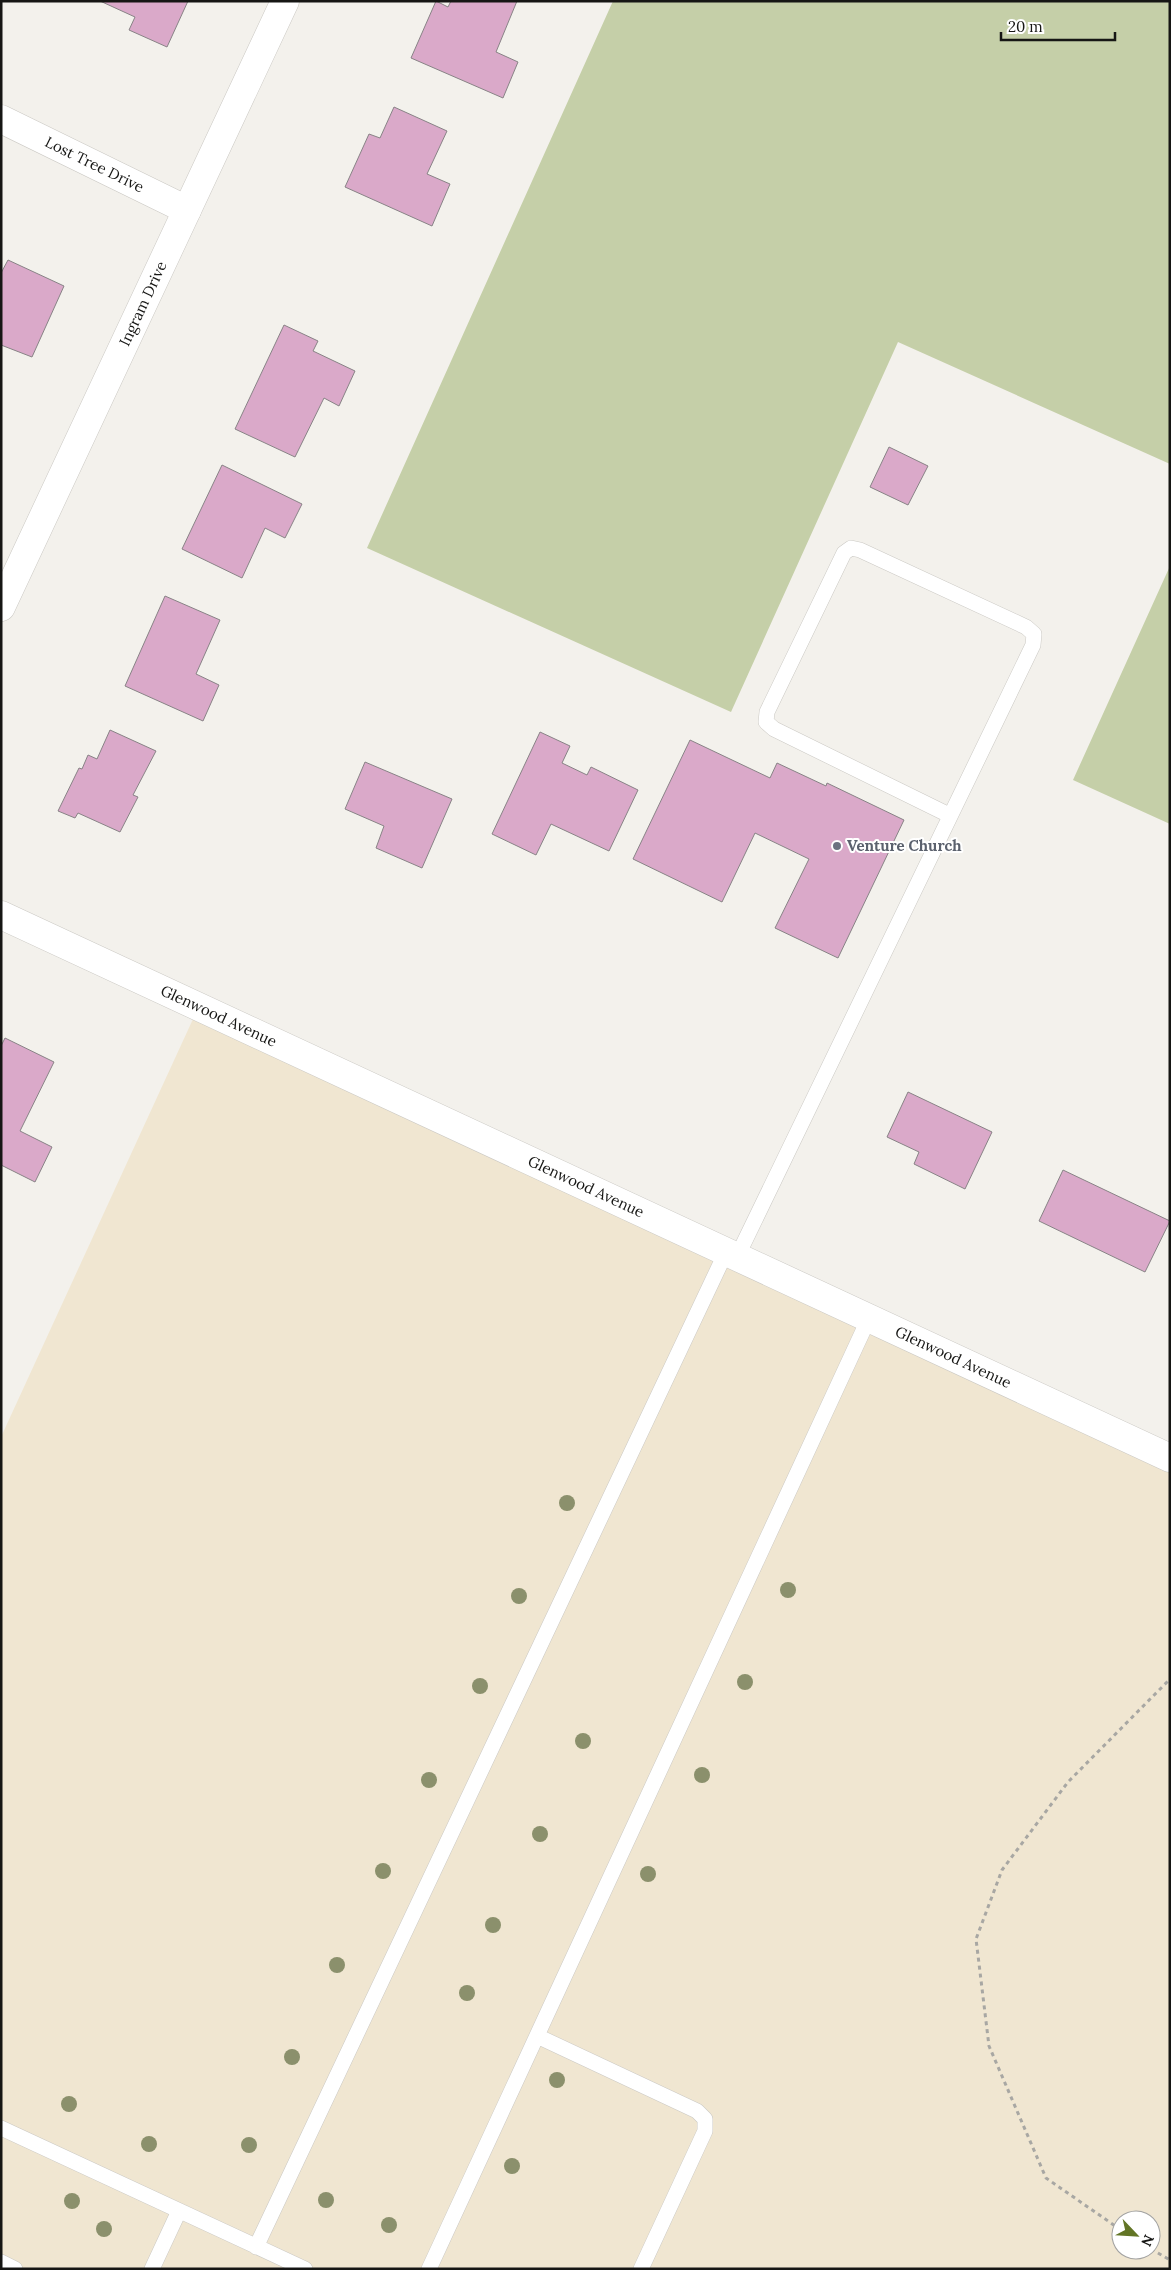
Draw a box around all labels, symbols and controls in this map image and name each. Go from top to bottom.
scale bar [1001,10,1115,42]
text: 20 m [1008,17,1043,36]
street label: Lost Tree Drive [42,132,147,196]
street label: Ingram Drive [115,258,171,349]
place label: Venture Church [847,836,962,855]
marker: Venture Church [831,840,843,852]
street label: Glenwood Avenue [158,981,280,1051]
street label: Glenwood Avenue [525,1151,647,1221]
street label: Glenwood Avenue [892,1322,1015,1392]
north arrow [1111,2210,1161,2260]
text: N [1137,2232,1158,2249]

